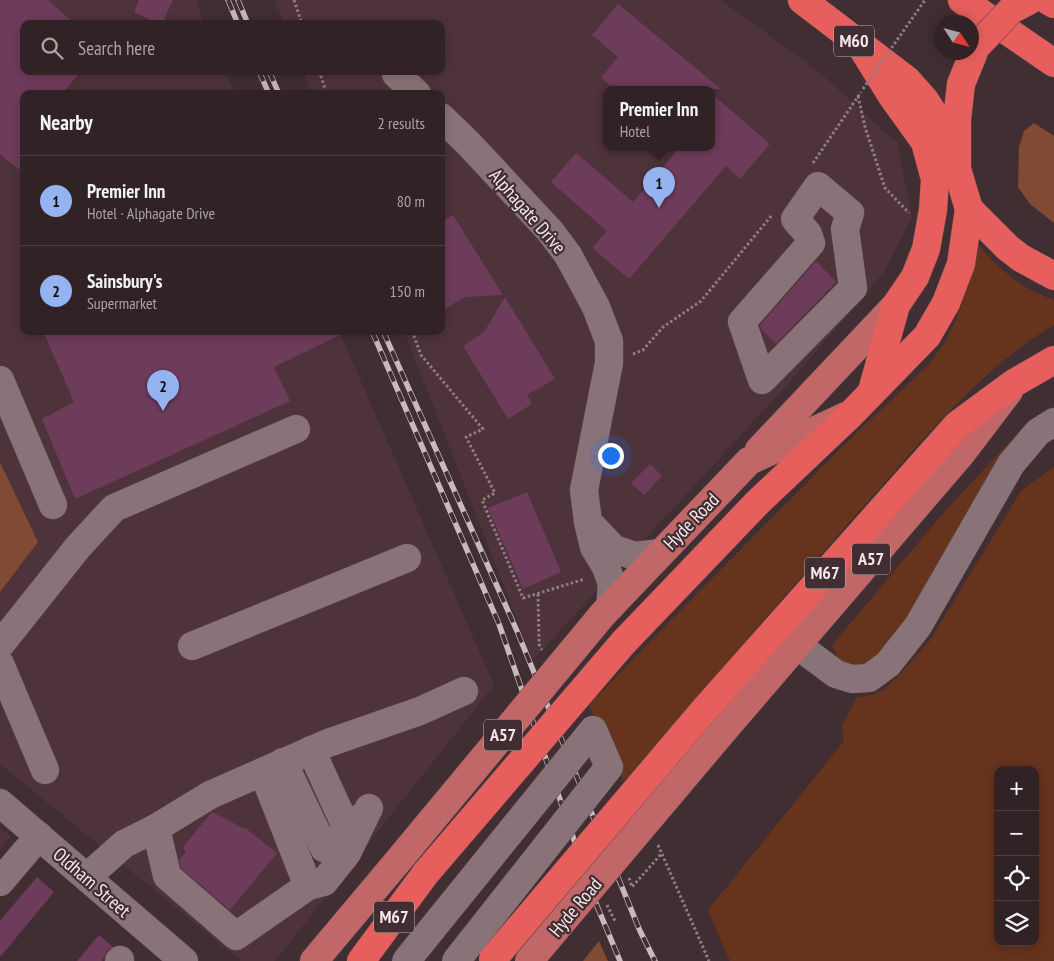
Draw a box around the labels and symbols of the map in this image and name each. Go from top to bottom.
north arrow [934,15,979,60]
road number: M60 [834,26,874,56]
street label: Alphagate Drive [485,164,572,259]
pin: 1 [643,167,675,208]
pin: 2 [147,370,179,411]
your location [598,443,624,469]
street label: Hyde Road [658,488,724,554]
road number: A57 [852,544,890,574]
road number: M67 [805,558,845,588]
road number: A57 [484,720,522,750]
street label: Oldham Street [48,842,136,923]
street label: Hyde Road [543,873,607,941]
road number: M67 [374,902,414,932]

